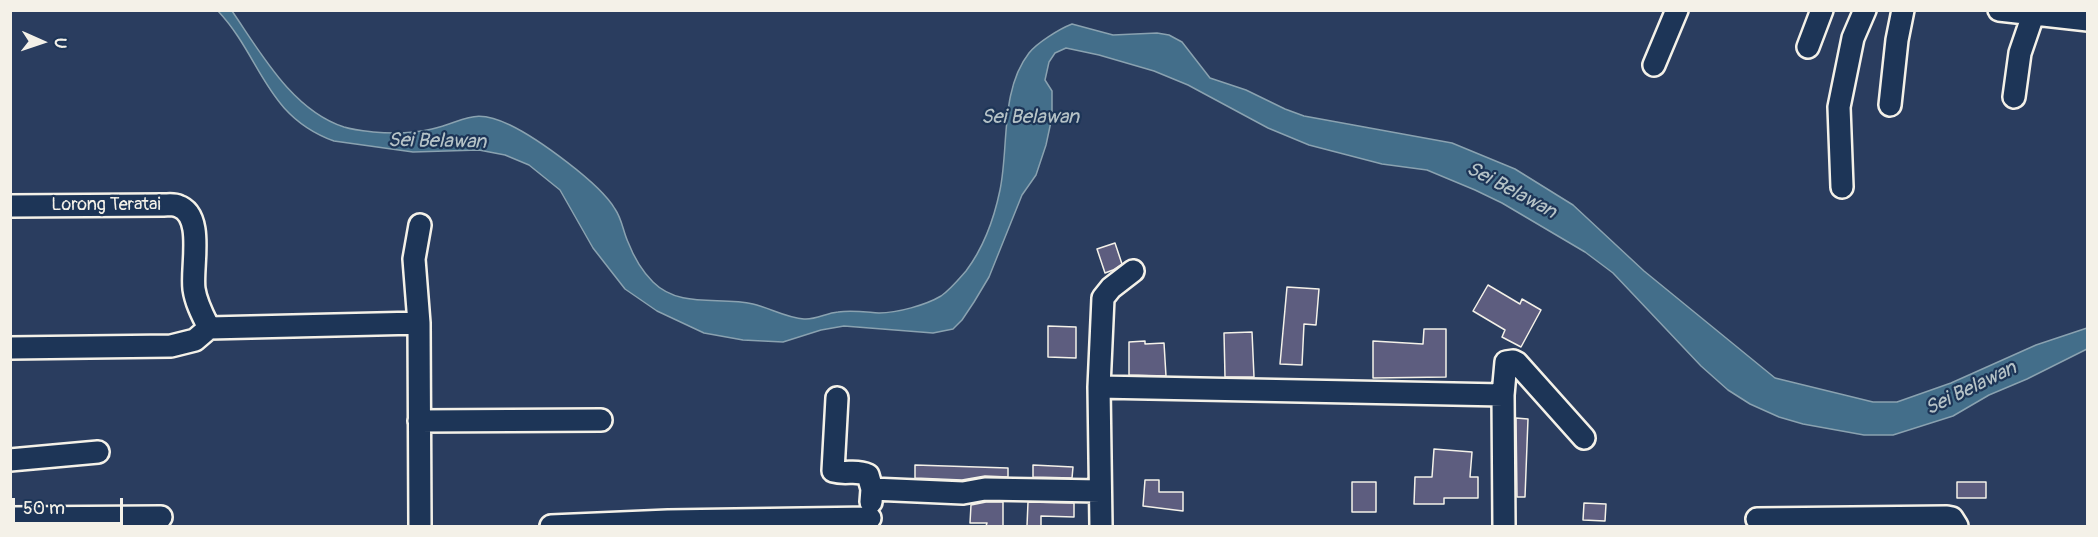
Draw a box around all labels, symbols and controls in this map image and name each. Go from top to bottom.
north arrow [12,12,72,72]
text: U [50,37,70,49]
water label: Sei Belawan [981,106,1079,130]
water label: Sei Belawan [388,129,486,155]
water label: Sei Belawan [1462,157,1560,225]
street label: Lorong Teratai [51,194,161,216]
water label: Sei Belawan [1922,357,2020,421]
scale bar [15,486,126,524]
text: 50 m [23,497,65,520]

